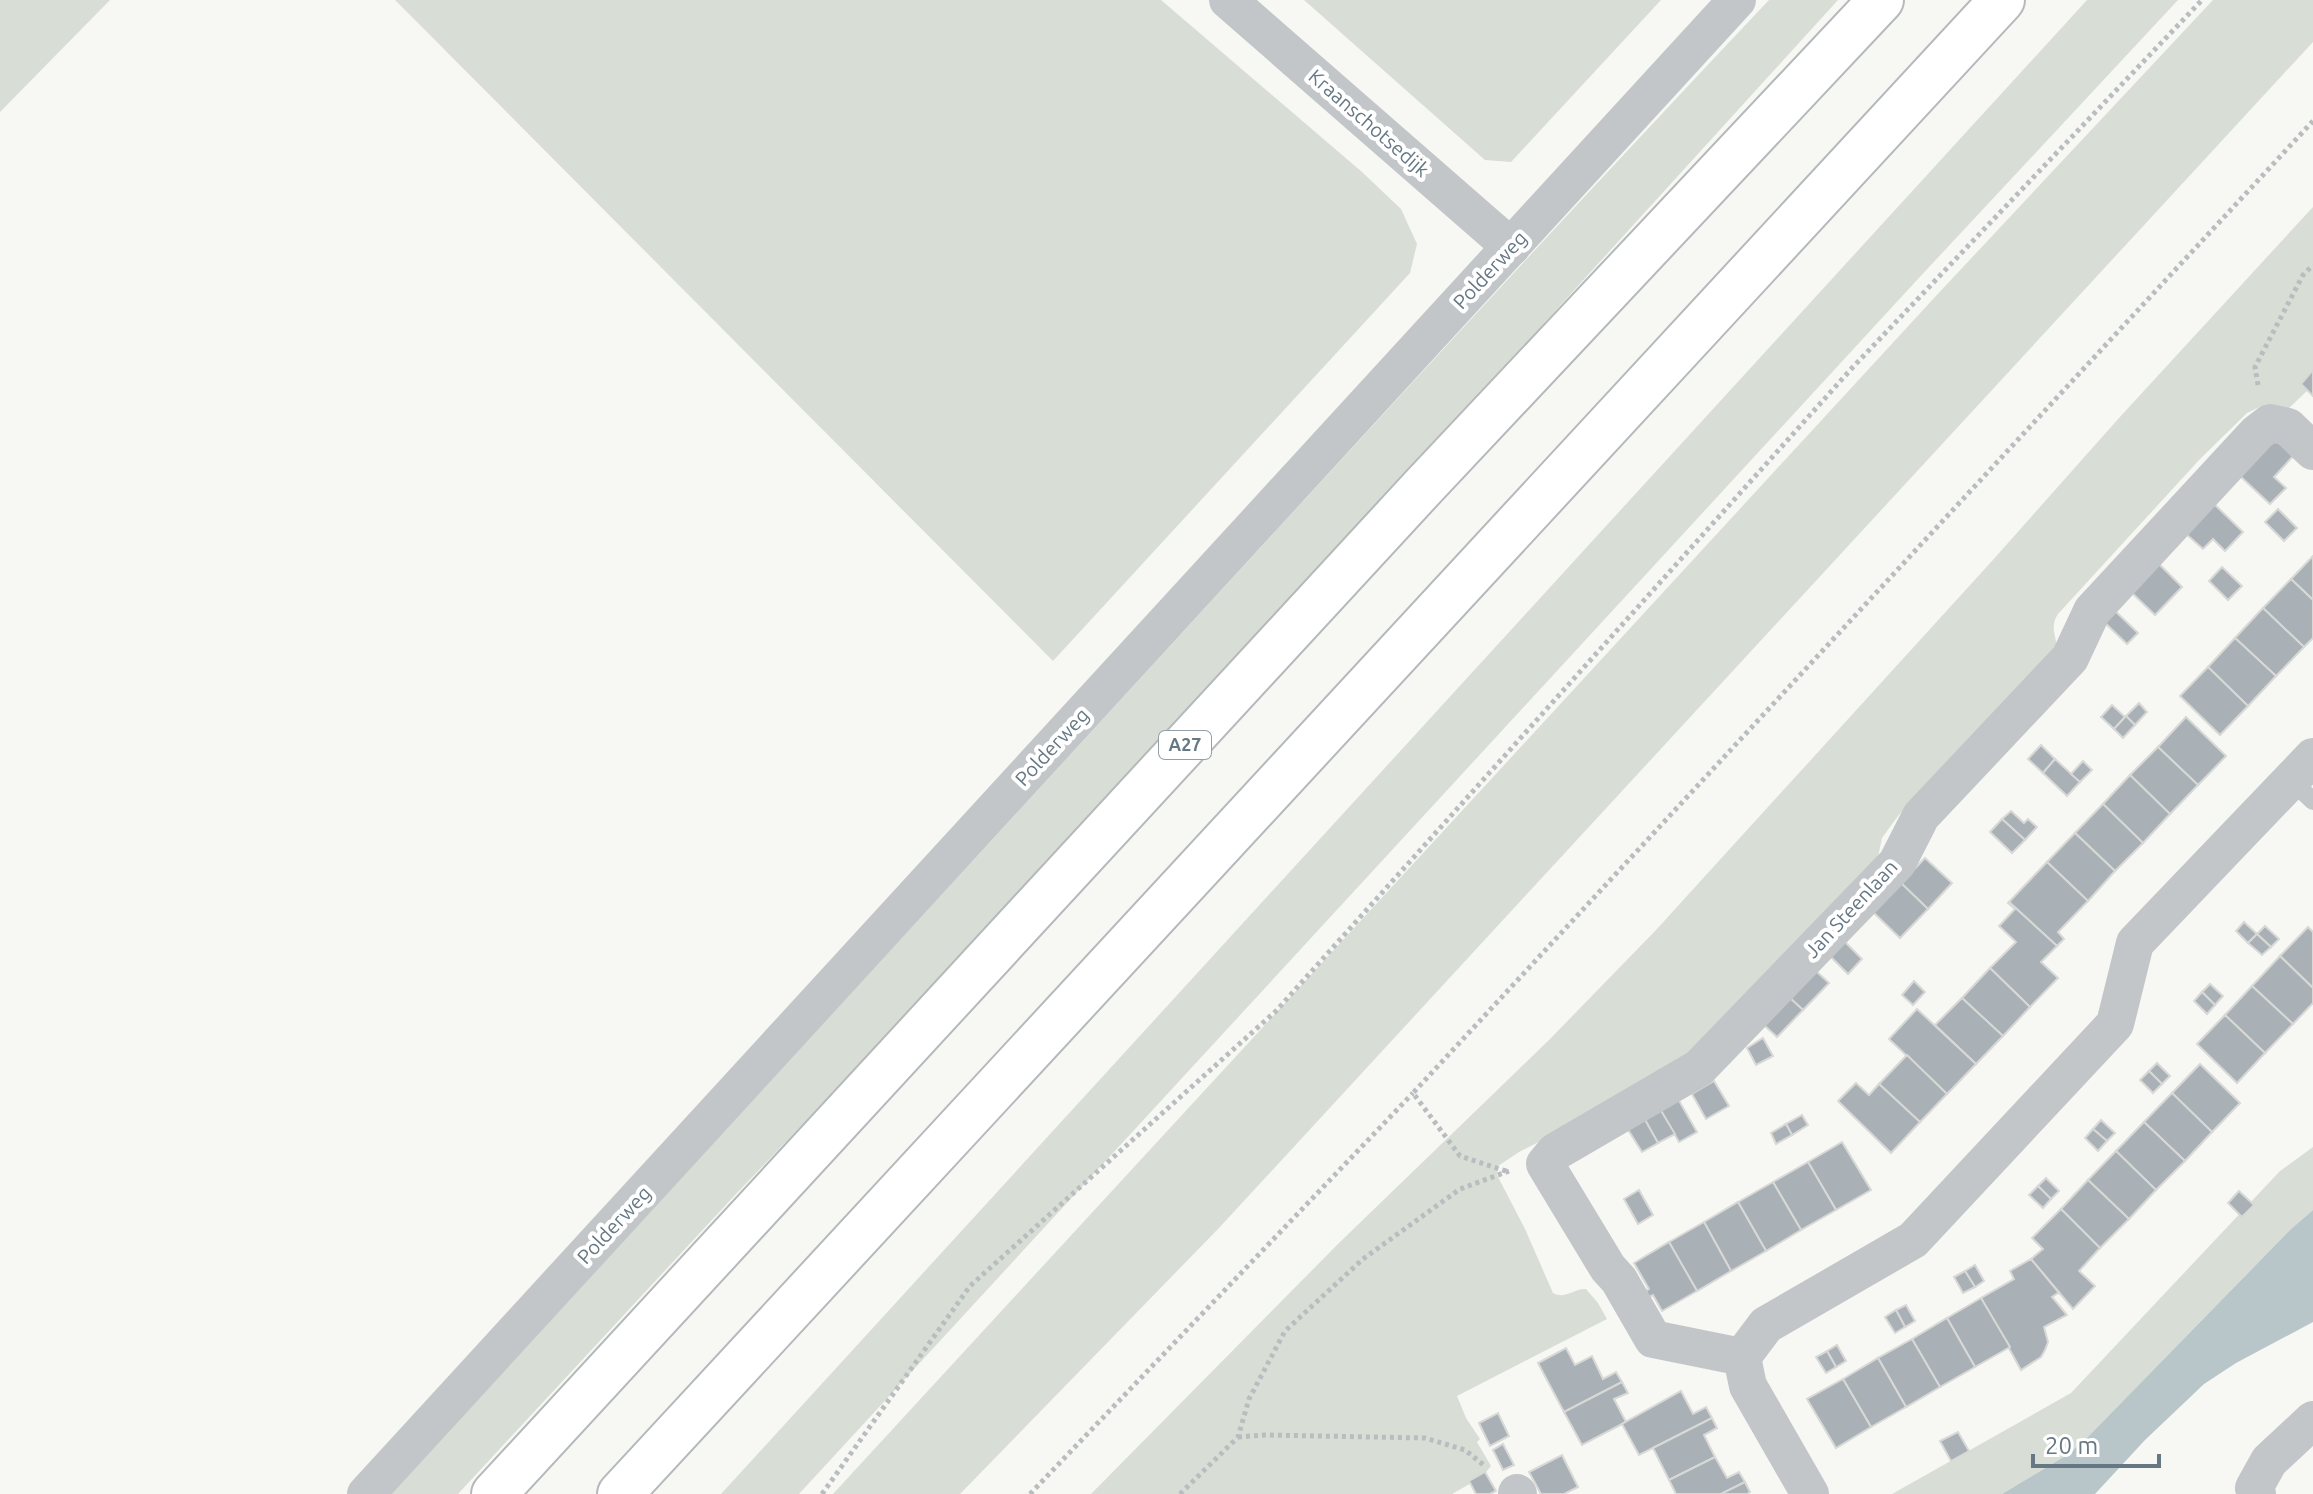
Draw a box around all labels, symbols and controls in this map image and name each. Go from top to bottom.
street label: Kraanschotsedijk [1304,64,1434,181]
street label: Polderweg [1448,226,1531,313]
street label: Polderweg [1010,703,1093,790]
road number: A27 [1159,731,1211,759]
street label: Jan Steenlaan [1800,855,1902,962]
street label: Polderweg [572,1181,655,1268]
scale bar [2033,1418,2159,1468]
text: 20 m [2045,1432,2098,1459]

